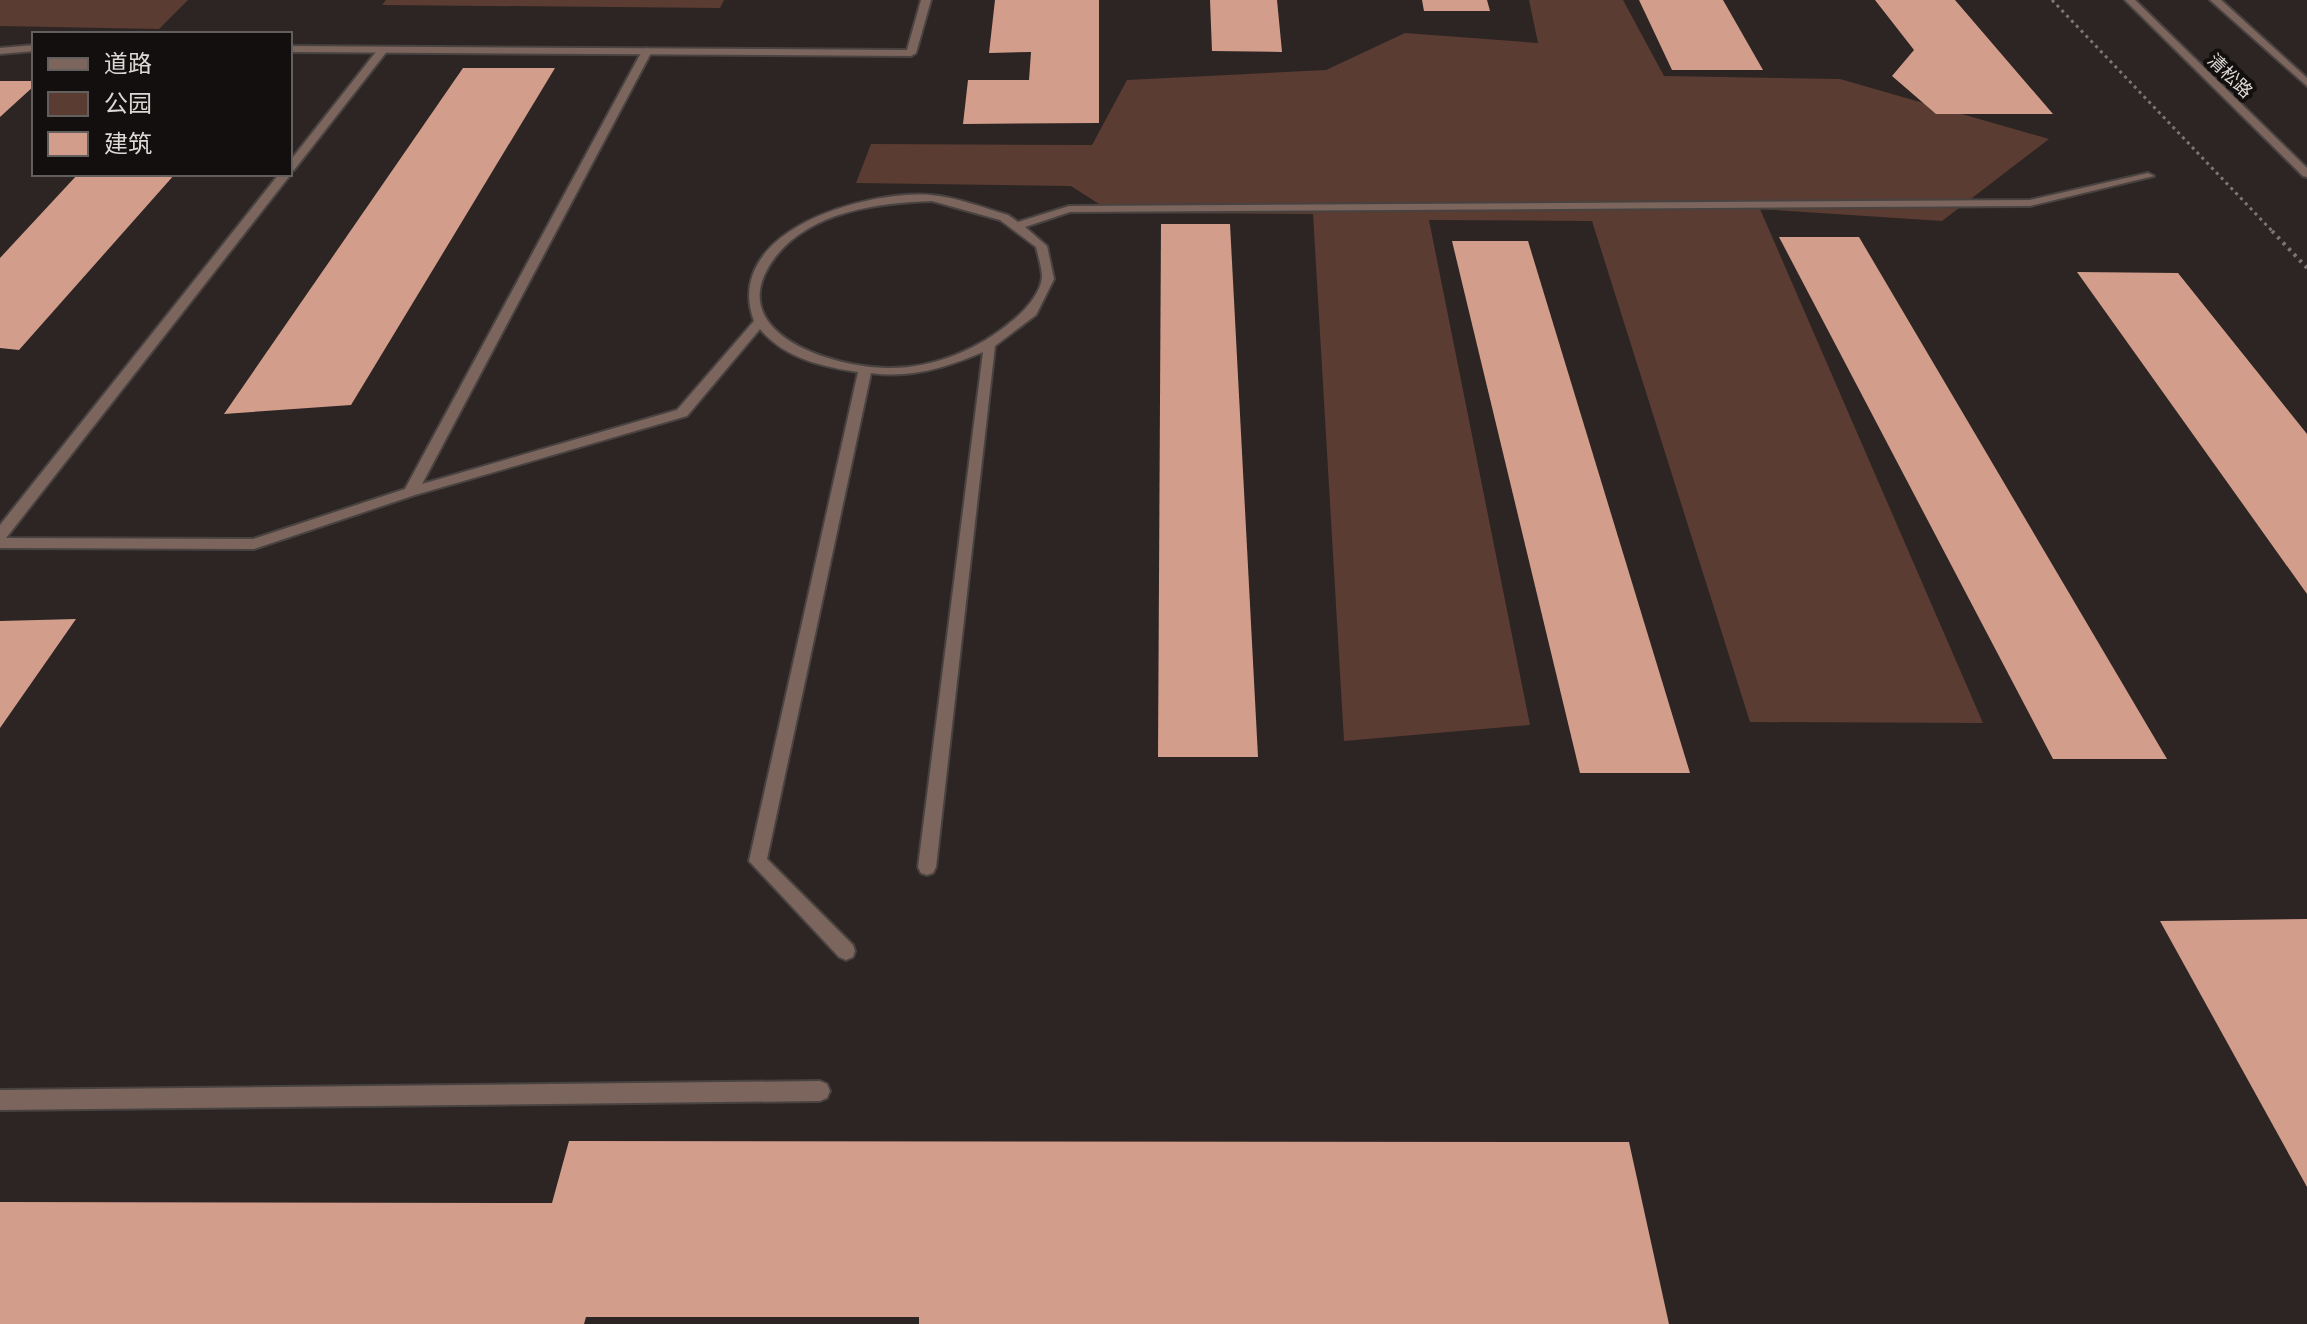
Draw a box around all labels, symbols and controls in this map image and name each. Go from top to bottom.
legend [32,32,292,176]
text: 道路 [104,49,152,78]
street label: 清松路 [2203,49,2257,103]
text: 公园 [104,89,152,118]
text: 建筑 [104,129,152,158]

